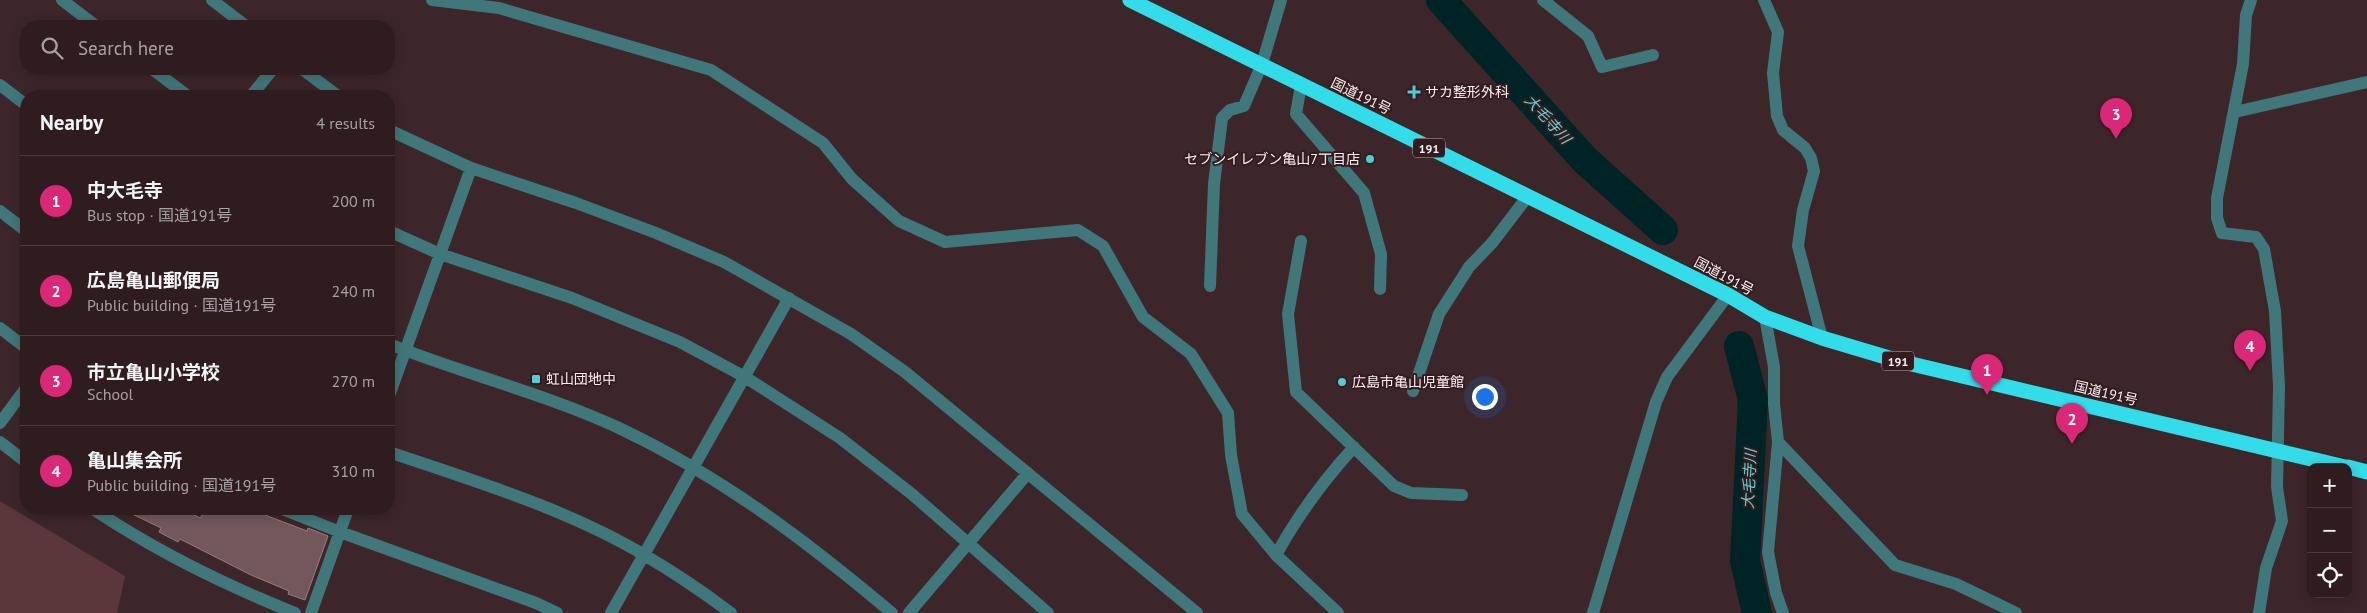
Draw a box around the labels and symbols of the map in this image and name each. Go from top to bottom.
street label: 国道191号 [1328,74,1394,118]
place label: サカ整形外科 [1425,83,1509,101]
marker: サカ整形外科 [1407,85,1421,99]
water label: 大毛寺川 [1521,90,1576,149]
pin: 3 [2100,98,2132,139]
road number: 191 [1413,138,1445,158]
place label: セブンイレブン亀山7丁目店 [1184,150,1360,168]
marker: セブンイレブン亀山7丁目店 [1364,153,1376,165]
street label: 国道191号 [1691,253,1757,299]
pin: 4 [2234,330,2266,371]
road number: 191 [1882,352,1914,371]
pin: 1 [1971,354,2003,395]
place label: 虹山団地中 [546,370,616,388]
marker: 虹山団地中 [530,373,542,385]
place label: 広島市亀山児童館 [1352,373,1464,391]
marker: 広島市亀山児童館 [1336,376,1348,388]
street label: 国道191号 [2072,377,2140,409]
your location [1472,384,1498,410]
pin: 2 [2056,403,2088,444]
water label: 大毛寺川 [1738,447,1760,509]

